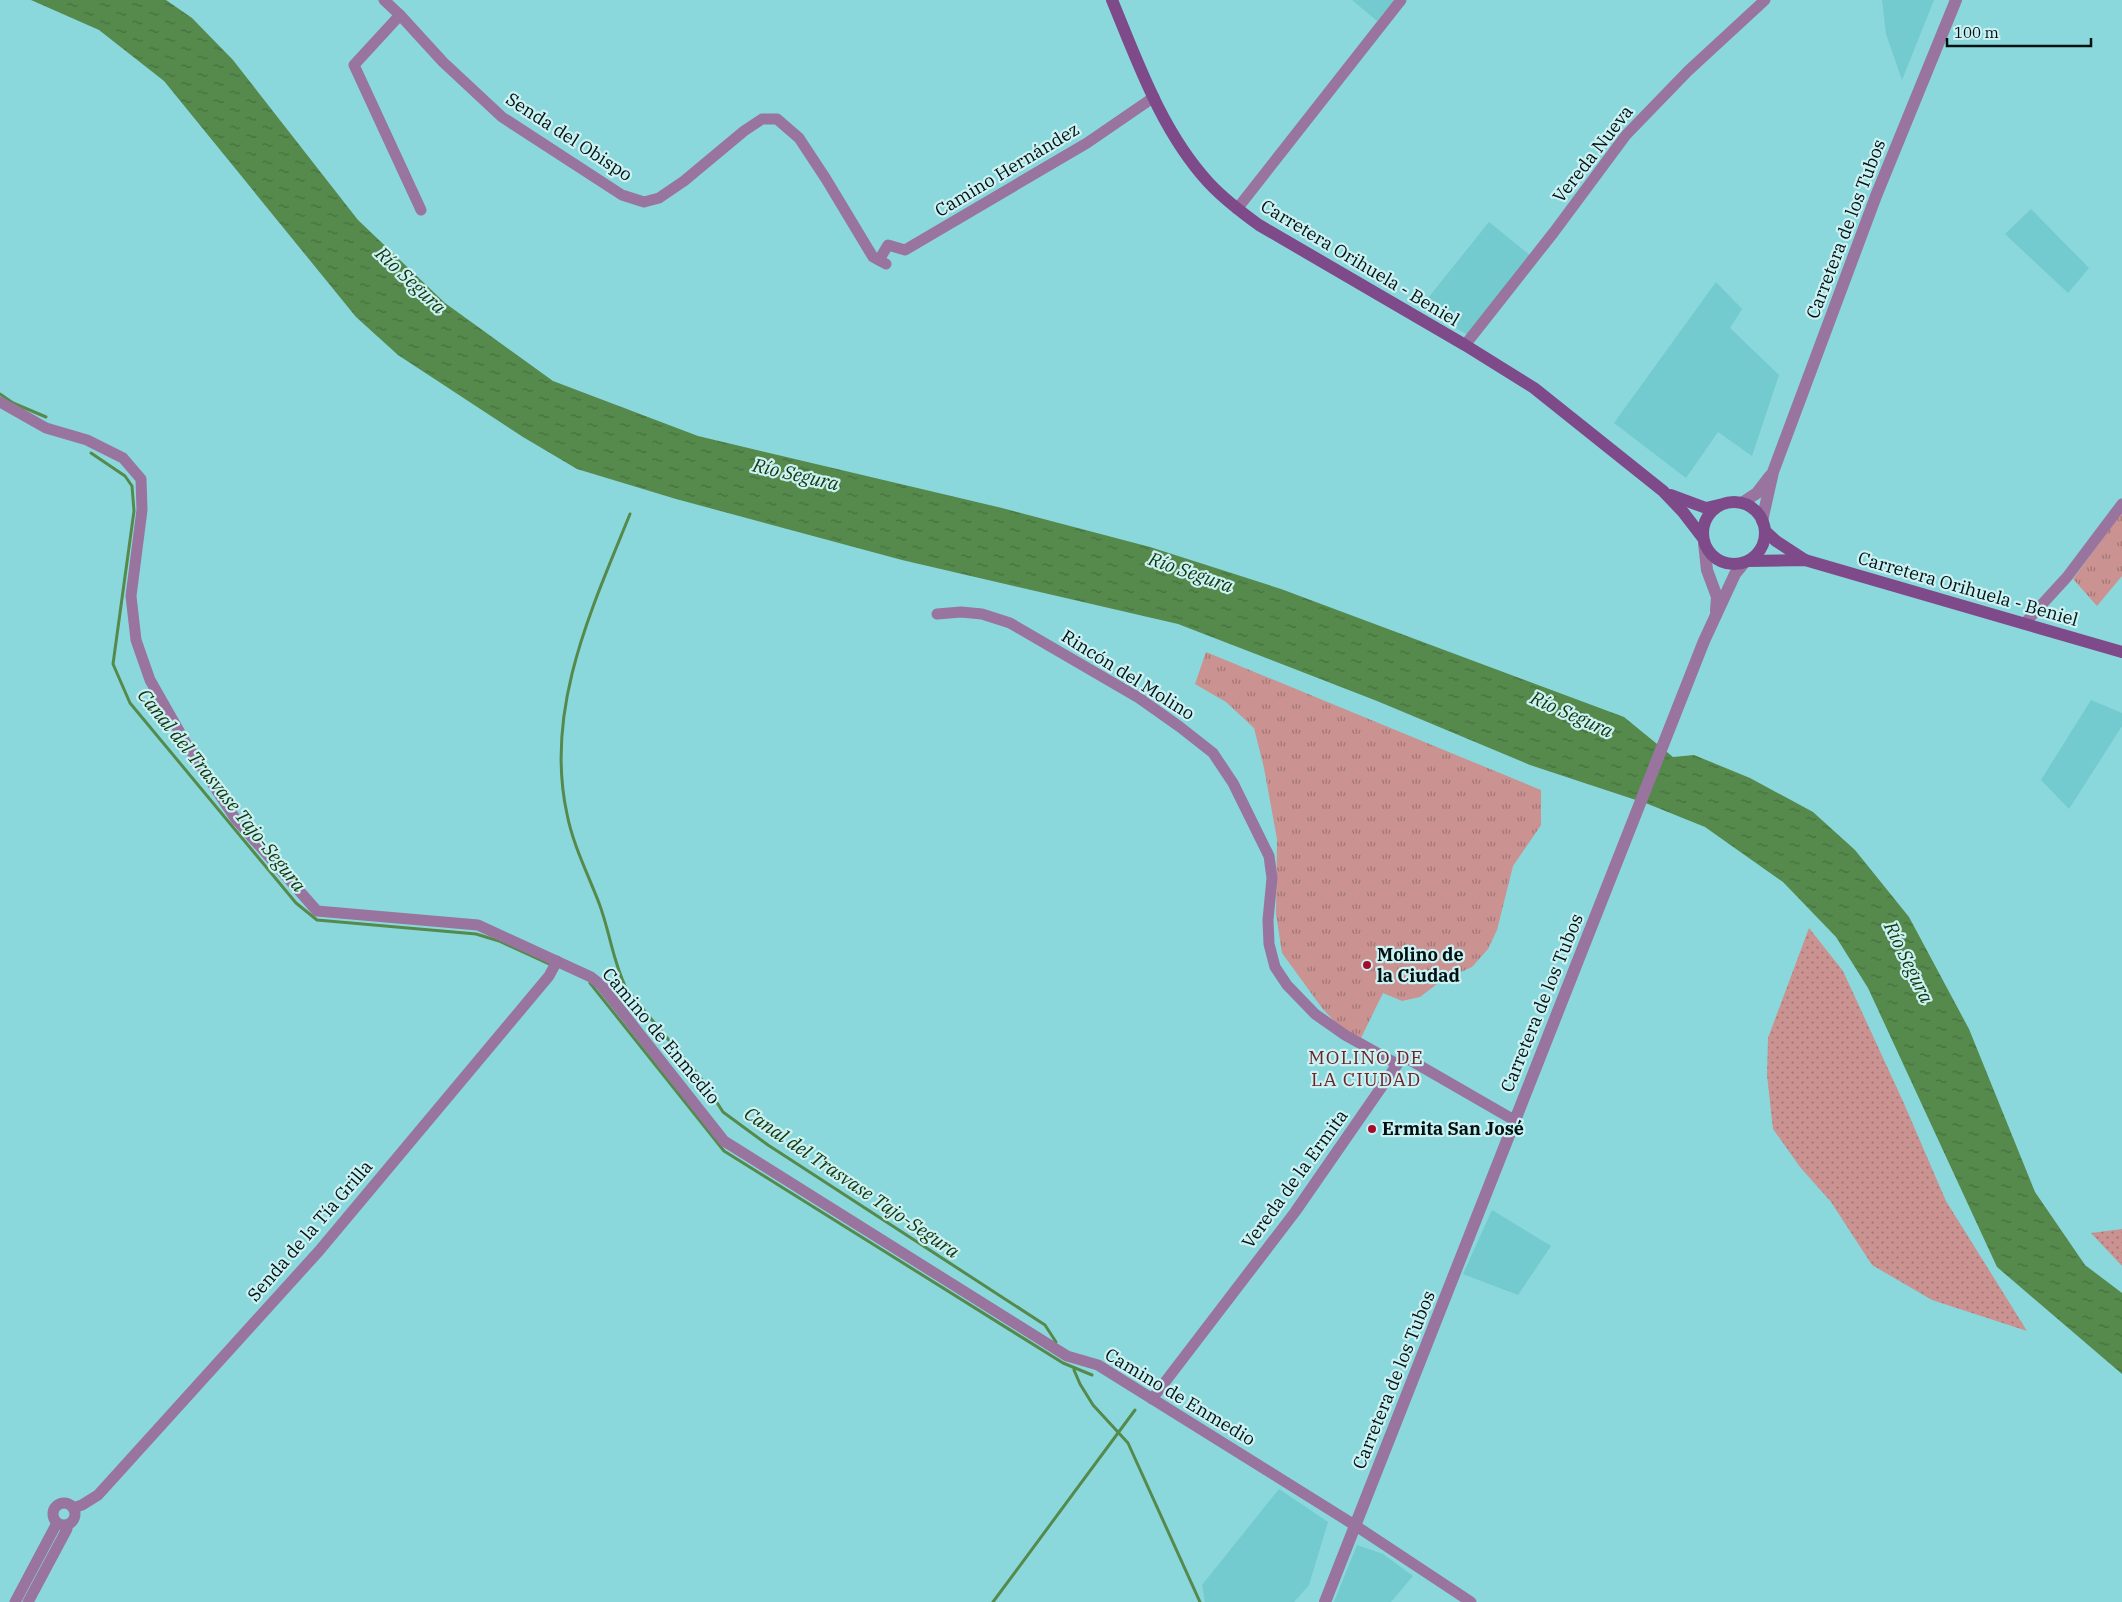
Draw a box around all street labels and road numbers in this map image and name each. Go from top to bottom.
street label: Senda del Obispo [502,87,637,186]
street label: Vereda Nueva [1547,100,1638,207]
street label: Camino Hernández [930,117,1083,222]
street label: Carretera de los Tubos [1801,136,1890,322]
street label: Carretera Orihuela - Beniel [1257,194,1464,331]
street label: Carretera Orihuela - Beniel [1855,546,2081,631]
street label: Rincón del Molino [1057,624,1199,725]
street label: Carretera de los Tubos [1495,910,1588,1095]
street label: Camino de Enmedio [597,963,725,1109]
street label: Vereda de la Ermita [1236,1105,1353,1253]
street label: Senda de la Tía Grilla [242,1155,377,1306]
street label: Carretera de los Tubos [1347,1287,1440,1472]
street label: Camino de Enmedio [1101,1343,1260,1451]

